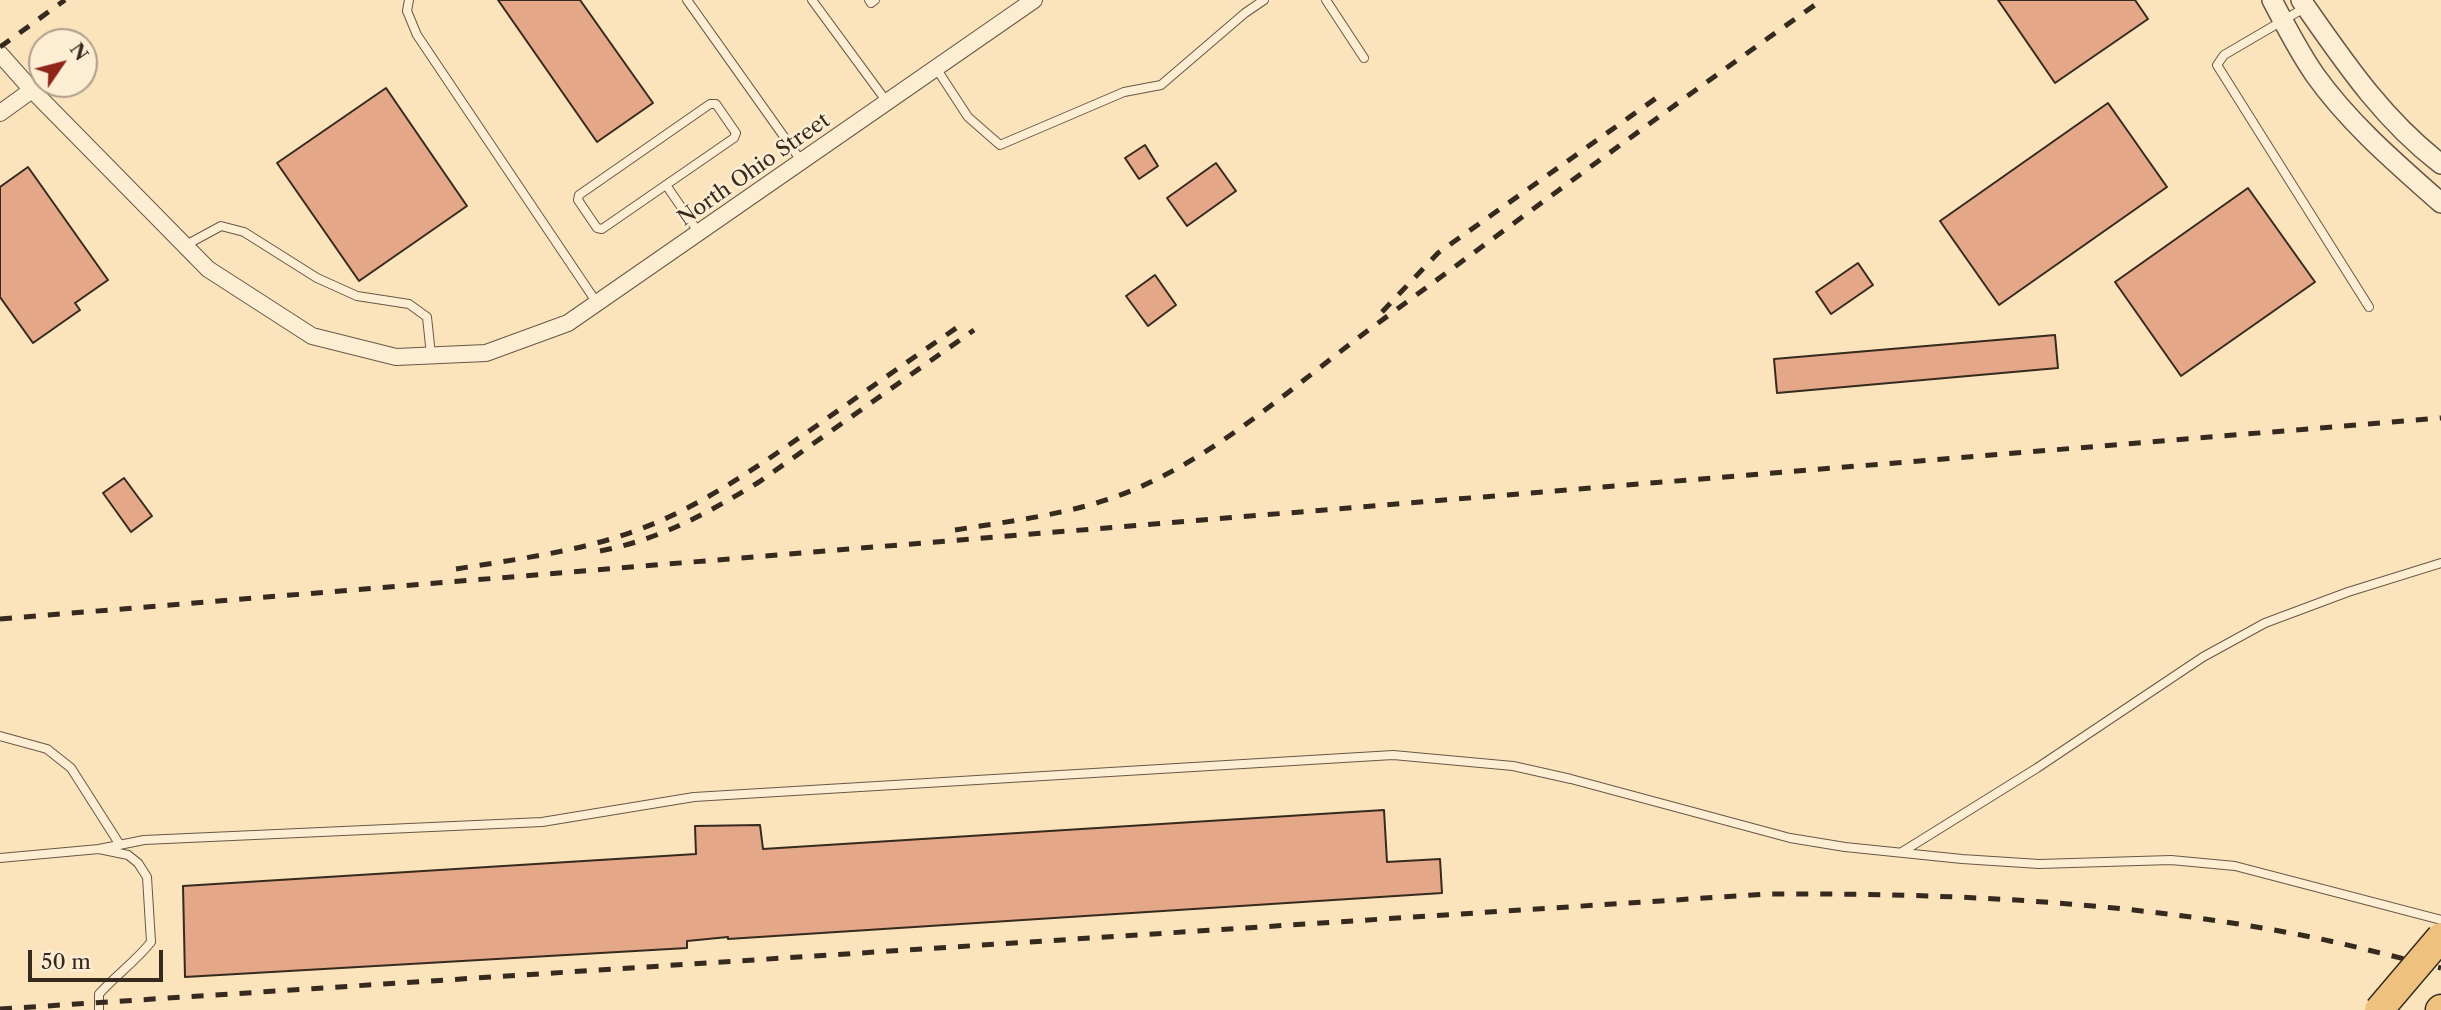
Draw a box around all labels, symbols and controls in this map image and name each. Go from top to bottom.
north arrow [28,28,98,98]
text: N [65,38,93,65]
street label: North Ohio Street [673,108,835,232]
scale bar [32,936,166,980]
text: 50 m [41,949,91,974]

